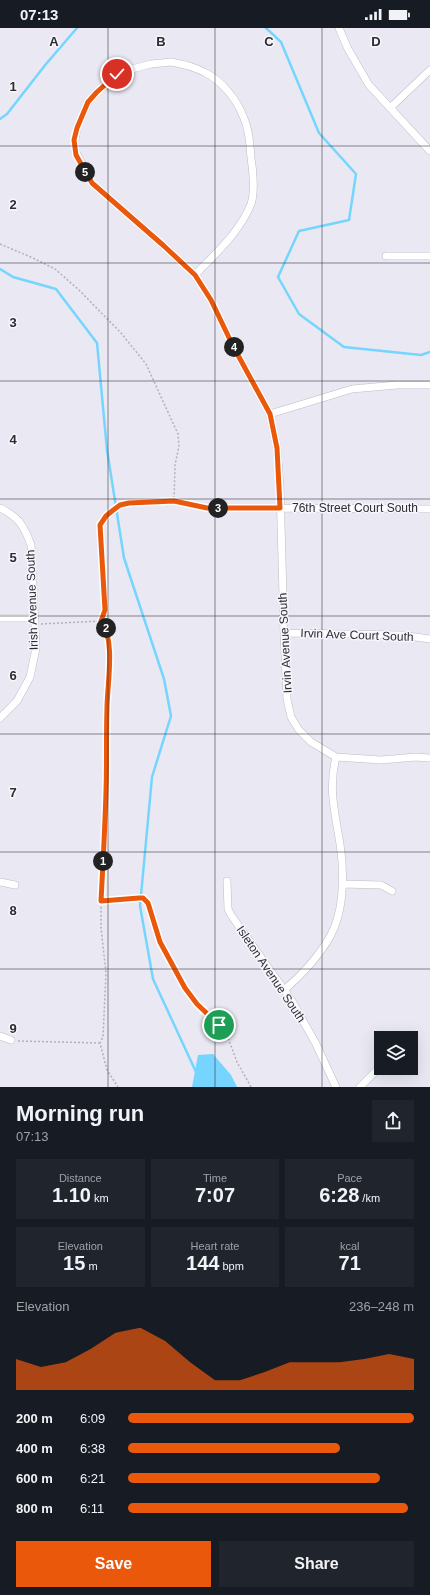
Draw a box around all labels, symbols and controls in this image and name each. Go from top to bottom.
text: 07:13 [20,6,58,23]
text: A [49,34,59,49]
text: B [156,34,166,49]
text: C [264,34,274,49]
text: D [371,34,381,49]
pin [100,57,134,91]
icon: check [106,63,128,85]
text: 1 [9,79,17,94]
pin: 5 [75,162,95,182]
text: 5 [82,166,88,178]
text: 2 [9,197,17,212]
text: 3 [9,315,17,330]
pin: 4 [224,337,244,357]
text: 4 [231,341,237,353]
text: 4 [9,432,17,447]
pin: 3 [208,498,228,518]
street label: 76th Street Court South [292,501,418,515]
text: 3 [215,502,221,514]
text: 5 [9,550,17,565]
street label: Irish Avenue South [23,550,41,650]
street label: Irvin Avenue South [275,592,295,694]
pin: 2 [96,618,116,638]
text: 2 [103,622,109,634]
street label: Irvin Ave Court South [300,626,414,644]
text: 6 [9,668,17,683]
text: 7 [9,785,17,800]
pin: 1 [93,851,113,871]
text: 1 [100,855,106,867]
text: 8 [9,903,17,918]
street label: Isleton Avenue South [234,923,308,1025]
pin [202,1008,236,1042]
icon: arrive [208,1014,230,1036]
text: 9 [9,1021,17,1036]
map controls [374,1031,418,1075]
button: layers [374,1031,418,1075]
button: share [372,1100,414,1142]
text: Morning run [16,1101,144,1126]
text: 07:13 [16,1129,49,1144]
text: Distance [59,1172,102,1184]
text: Time [203,1172,227,1184]
text: Pace [337,1172,362,1184]
text: 1.10 [52,1184,91,1206]
text: 7:07 [195,1184,235,1206]
text: 6:28 [319,1184,359,1206]
text: km [91,1192,109,1204]
text: /km [359,1192,380,1204]
text: Elevation [58,1240,103,1252]
text: Heart rate [191,1240,239,1252]
text: kcal [340,1240,359,1252]
text: 15 [63,1252,85,1274]
text: 144 [186,1252,219,1274]
text: 71 [339,1252,361,1274]
text: m [85,1260,98,1272]
text: bpm [219,1260,244,1272]
text: Elevation [16,1299,69,1314]
text: 236–248 m [349,1299,414,1314]
text: 200 m [16,1411,53,1426]
text: 6:09 [80,1411,105,1426]
text: 400 m [16,1441,53,1456]
text: 6:38 [80,1441,105,1456]
text: 600 m [16,1471,53,1486]
text: 6:21 [80,1471,105,1486]
text: 800 m [16,1501,53,1516]
text: 6:11 [80,1501,104,1516]
button: Save [16,1541,211,1587]
button: Share [219,1541,414,1587]

